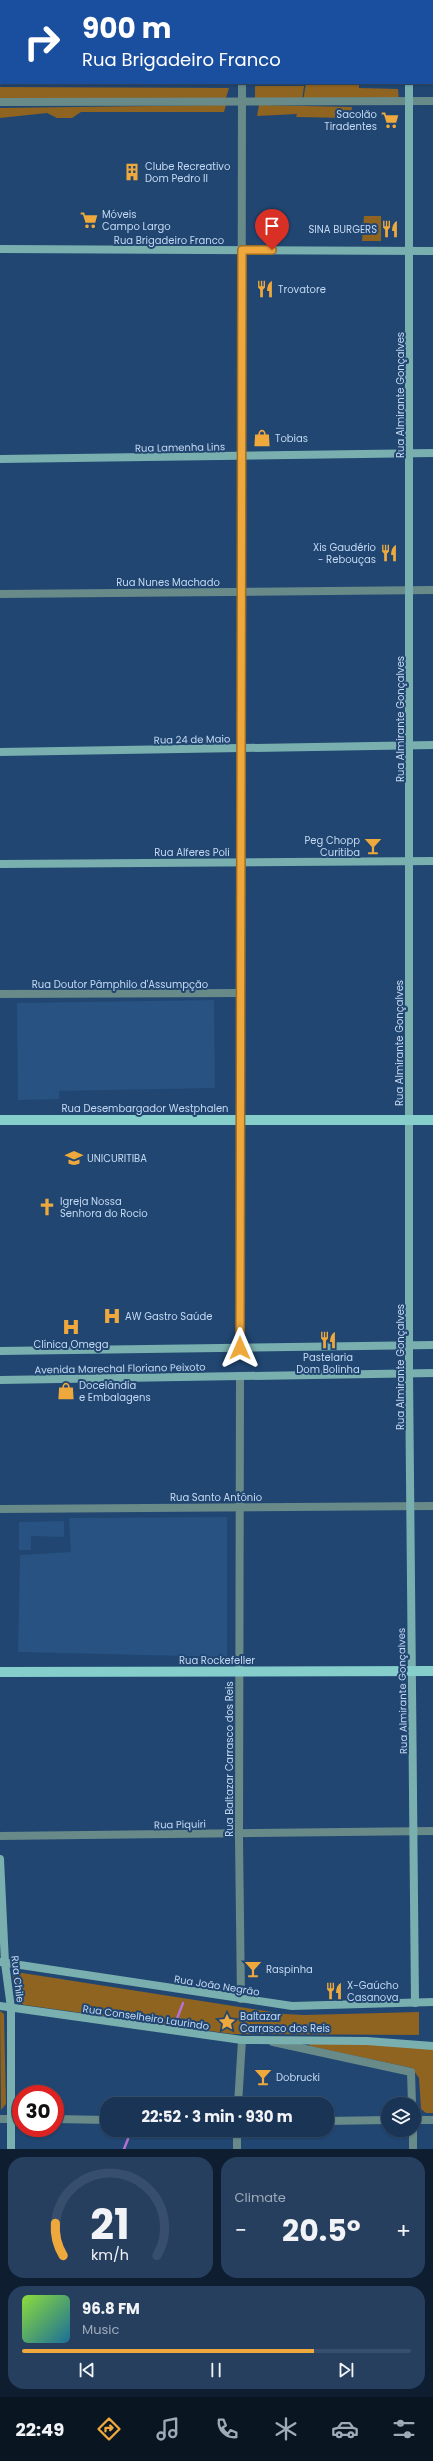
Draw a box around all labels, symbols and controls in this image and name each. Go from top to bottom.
text: 900 m [82,9,171,48]
icon: right [16,16,68,68]
text: Rua Brigadeiro Franco [82,47,281,72]
place label: Sacolão Tiradentes [324,107,377,134]
supermarket icon: Sacolão Tiradentes [380,110,400,130]
place label: Clube Recreativo Dom Pedro II [145,159,230,186]
building icon: Clube Recreativo Dom Pedro II [122,162,142,182]
place label: Móveis Campo Largo [102,207,171,234]
pin [255,209,289,250]
supermarket icon: Móveis Campo Largo [79,210,99,230]
icon: arrive [261,215,283,237]
restaurant icon: SINA BURGERS [380,219,400,239]
place label: SINA BURGERS [308,222,377,237]
street label: Rua Brigadeiro Franco [114,233,224,248]
restaurant icon: Trovatore [255,279,275,299]
place label: Trovatore [278,282,326,297]
street label: Rua Almirante Gonçalves [393,332,408,458]
shop icon: Tobias [252,428,272,448]
place label: Tobias [275,431,308,446]
street label: Rua Lamenha Lins [135,439,225,456]
place label: Xis Gaudério - Rebouças [313,540,376,567]
restaurant icon: Xis Gaudério - Rebouças [379,543,399,563]
street label: Rua Nunes Machado [116,575,220,590]
street label: Rua Almirante Gonçalves [393,656,408,782]
street label: Rua 24 de Maio [154,731,230,748]
place label: Peg Chopp Curitiba [305,833,360,860]
bar icon: Peg Chopp Curitiba [363,836,383,856]
street label: Rua Alferes Poli [154,845,230,860]
street label: Rua Doutor Pâmphilo d'Assumpção [32,977,208,992]
street label: Rua Almirante Gonçalves [392,980,407,1106]
street label: Rua Desembargador Westphalen [61,1101,229,1116]
school or university icon: UNICURITIBA [64,1148,84,1168]
place label: UNICURITIBA [87,1151,147,1166]
place label: Igreja Nossa Senhora do Rocio [60,1194,148,1221]
church icon: Igreja Nossa Senhora do Rocio [37,1197,57,1217]
street label: Rua Almirante Gonçalves [393,1304,408,1430]
hospital icon: AW Gastro Saúde [102,1306,122,1326]
place label: AW Gastro Saúde [125,1309,212,1324]
hospital icon: Clínica Omega [61,1317,81,1337]
position arrow [219,1327,261,1369]
restaurant icon: Pastelaria Dom Bolinha [318,1330,338,1350]
place label: Clínica Omega [34,1337,108,1352]
place label: Pastelaria Dom Bolinha [296,1350,360,1377]
street label: Avenida Marechal Floriano Peixoto [34,1360,206,1377]
place label: Docelândia e Embalagens [79,1378,151,1405]
shop icon: Docelândia e Embalagens [56,1381,76,1401]
street label: Rua Santo Antônio [170,1490,262,1505]
street label: Rua Almirante Gonçalves [394,1628,411,1754]
street label: Rua Rockefeller [179,1653,255,1668]
street label: Rua Baltazar Carrasco dos Reis [222,1681,237,1837]
street label: Rua Piquiri [154,1817,206,1832]
street label: Rua Chile [7,1955,28,2003]
bar icon: Raspinha [243,1959,263,1979]
place label: Raspinha [266,1962,313,1977]
street label: Rua João Negrão [173,1971,261,2000]
place label: X-Gaúcho Casanova [347,1978,399,2005]
restaurant icon: X-Gaúcho Casanova [324,1981,344,2001]
street label: Rua Conselheiro Laurindo [82,2001,210,2034]
place label: Baltazar Carrasco dos Reis [240,2009,330,2036]
place icon: Baltazar Carrasco dos Reis [217,2012,237,2032]
bar icon: Dobrucki [253,2067,273,2087]
place label: Dobrucki [276,2070,320,2085]
speed limit sign: 30 [12,2085,64,2137]
map controls [381,2097,421,2137]
button: layers [381,2097,421,2137]
text: 22:52 · 3 min · 930 m [141,2106,293,2127]
text: Climate [235,2188,286,2207]
text: 21 [91,2194,130,2253]
text: 20.5° [282,2209,361,2252]
text: − [235,2215,247,2246]
text: + [396,2215,411,2246]
text: km/h [91,2244,129,2264]
text: 96.8 FM [82,2298,140,2319]
text: Music [82,2320,119,2339]
icon: previous [76,2359,98,2381]
icon: pause [205,2359,227,2381]
icon: next [335,2359,357,2381]
icon: directions [95,2415,123,2443]
icon: music [154,2415,182,2443]
icon: phone [213,2415,241,2443]
icon: climate [272,2415,300,2443]
icon: car [331,2415,359,2443]
icon: filters [390,2415,418,2443]
text: 22:49 [15,2417,64,2442]

